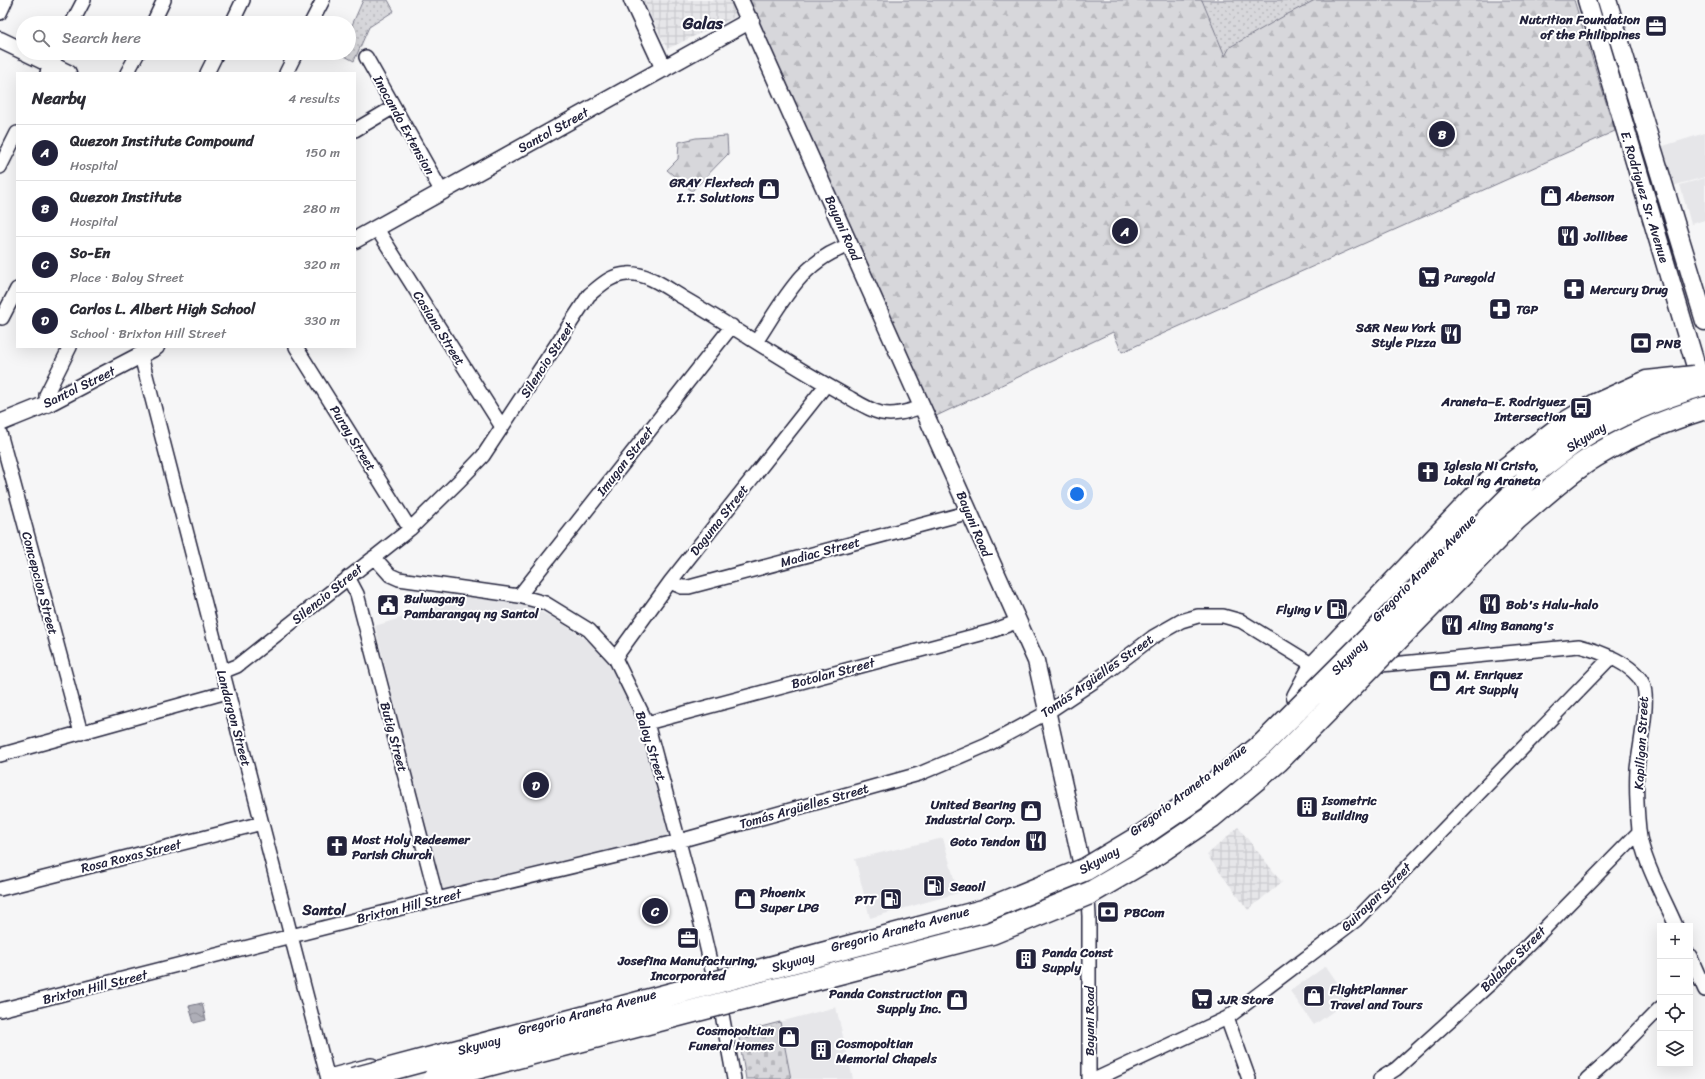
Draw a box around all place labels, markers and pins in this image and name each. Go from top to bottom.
place label: Nutrition Foundation of the Philippines [1519,8,1641,46]
office icon: Nutrition Foundation of the Philippines [1643,13,1669,39]
pin: B [1429,119,1455,149]
place label: GRAY Flextech I.T. Solutions [669,171,755,209]
shop icon: GRAY Flextech I.T. Solutions [756,176,782,202]
shop icon: Abenson [1538,183,1564,209]
place label: Abenson [1565,185,1615,208]
pin: A [1112,216,1138,246]
restaurant icon: Jollibee [1555,223,1581,249]
place label: Jollibee [1583,225,1628,248]
supermarket icon: Puregold [1416,264,1442,290]
place label: Puregold [1444,266,1496,289]
pharmacy icon: Mercury Drug [1561,276,1587,302]
place label: Mercury Drug [1589,278,1669,301]
pharmacy icon: TGP [1487,296,1513,322]
place label: TGP [1516,298,1539,321]
place label: S&R New York Style Pizza [1355,316,1436,354]
restaurant icon: S&R New York Style Pizza [1438,321,1464,347]
bank icon: PNB [1628,330,1654,356]
place label: PNB [1656,332,1681,355]
place label: Araneta–E. Rodriguez Intersection [1441,390,1567,428]
bus stop icon: Araneta–E. Rodriguez Intersection [1568,395,1594,421]
place label: Iglesia Ni Cristo, Lokal ng Araneta [1443,454,1541,492]
church icon: Iglesia Ni Cristo, Lokal ng Araneta [1415,459,1441,485]
place label: Bulwagang Pambarangay ng Santol [404,587,540,625]
restaurant icon: Bob's Halu-halo [1477,591,1503,617]
public building icon: Bulwagang Pambarangay ng Santol [375,592,401,618]
place label: Bob's Halu-halo [1506,593,1599,616]
fuel station icon: Flying V [1324,596,1350,622]
place label: Flying V [1275,598,1323,621]
restaurant icon: Aling Banang's [1439,612,1465,638]
place label: Aling Banang's [1467,614,1554,637]
place label: M. Enriquez Art Supply [1455,663,1524,701]
shop icon: M. Enriquez Art Supply [1427,668,1453,694]
pin: D [523,770,549,800]
place label: Isometric Building [1321,789,1378,827]
place label: United Bearing Industrial Corp. [925,793,1016,831]
building icon: Isometric Building [1294,794,1320,820]
shop icon: United Bearing Industrial Corp. [1018,798,1044,824]
place label: Most Holy Redeemer Parish Church [351,828,471,866]
restaurant icon: Goto Tendon [1023,828,1049,854]
place label: Goto Tendon [949,830,1021,853]
church icon: Most Holy Redeemer Parish Church [324,833,350,859]
fuel station icon: Seaoil [921,873,947,899]
place label: Seaoil [949,875,986,898]
place label: Phoenix Super LPG [759,881,820,919]
shop icon: Phoenix Super LPG [732,886,758,912]
fuel station icon: PTT [878,886,904,912]
place label: PTT [855,888,878,911]
pin: C [642,896,668,926]
bank icon: PBCom [1095,899,1121,925]
place label: PBCom [1124,901,1165,924]
office icon: Josefina Manufacturing, Incorporated [675,925,701,951]
place label: Panda Const Supply [1041,941,1114,979]
building icon: Panda Const Supply [1013,946,1039,972]
place label: Josefina Manufacturing, Incorporated [617,949,758,987]
place label: FlightPlanner Travel and Tours [1329,978,1423,1016]
place label: Panda Construction Supply Inc. [829,982,943,1020]
shop icon: FlightPlanner Travel and Tours [1301,983,1327,1009]
supermarket icon: JJR Store [1189,986,1215,1012]
shop icon: Panda Construction Supply Inc. [944,987,970,1013]
place label: JJR Store [1217,988,1274,1011]
place label: Cosmopoltian Funeral Homes [688,1019,775,1057]
shop icon: Cosmopoltian Funeral Homes [776,1024,802,1050]
place label: Cosmopoltian Memorial Chapels [835,1032,938,1070]
building icon: Cosmopoltian Memorial Chapels [808,1037,834,1063]

